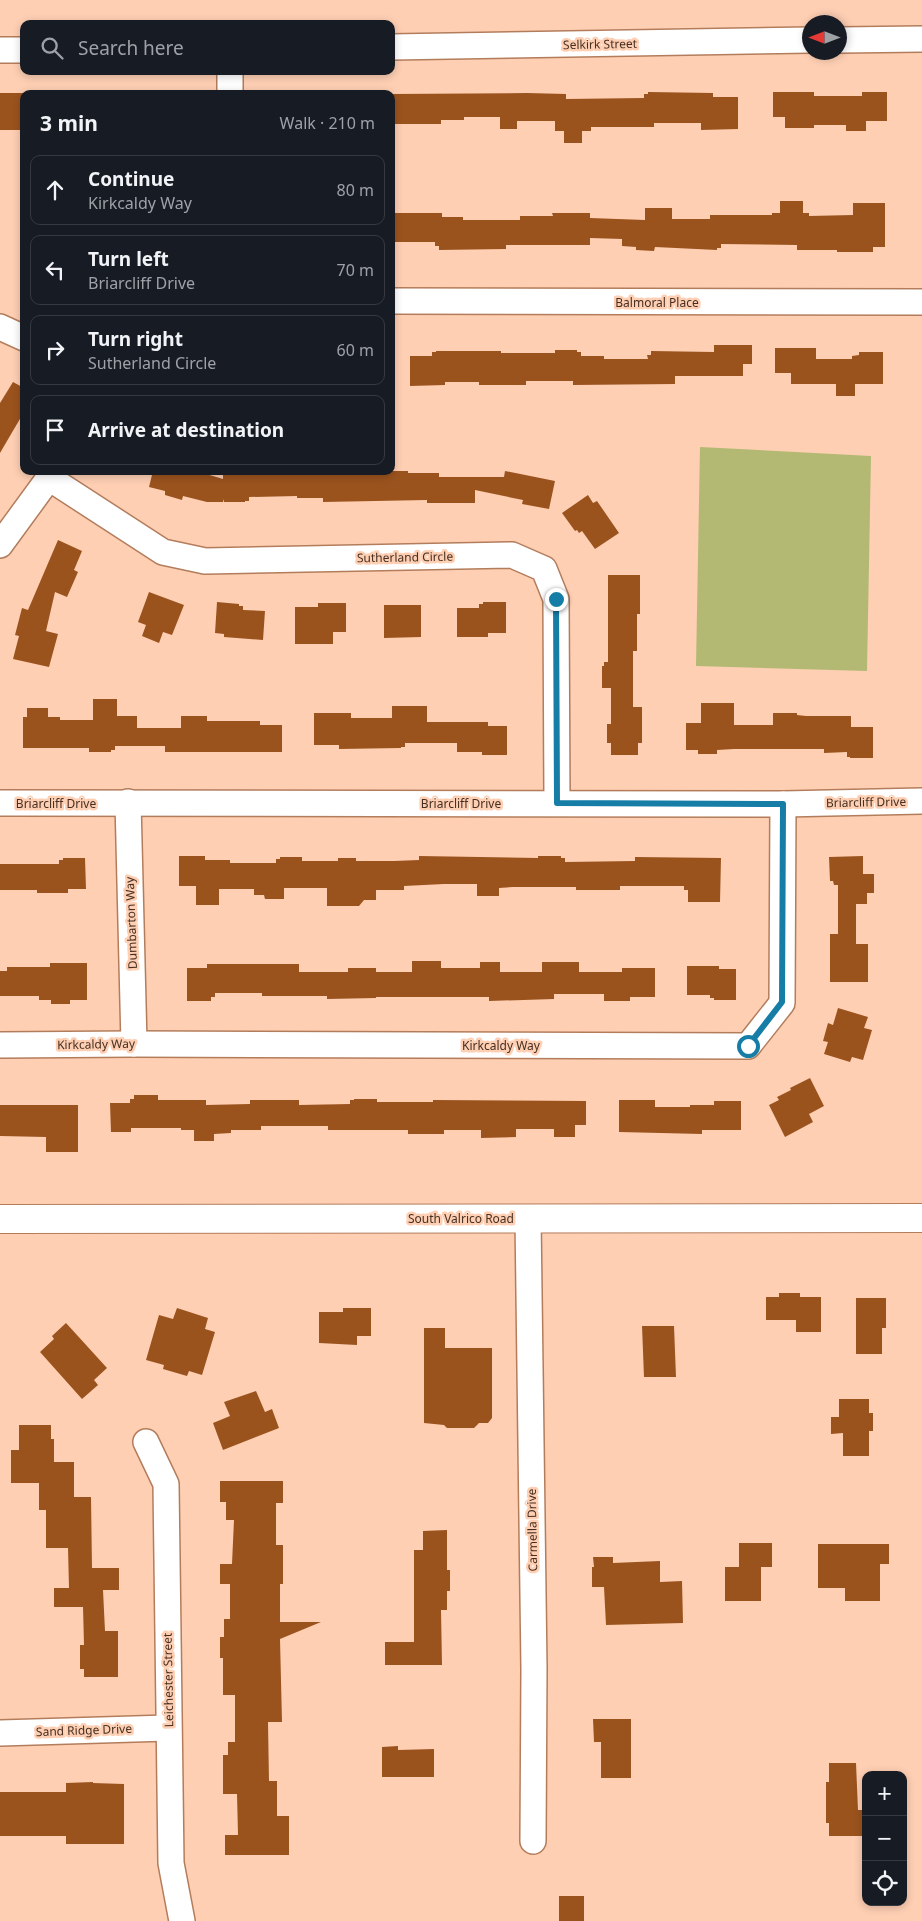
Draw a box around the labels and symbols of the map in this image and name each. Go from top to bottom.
north arrow [802,15,847,60]
street label: Selkirk Street [563,35,638,53]
street label: Balmoral Place [615,294,699,311]
street label: Sutherland Circle [357,548,453,566]
route end [545,588,568,611]
street label: Briarcliff Drive [826,793,907,811]
street label: Briarcliff Drive [16,795,96,812]
street label: Briarcliff Drive [421,795,501,812]
street label: Dumbarton Way [121,876,141,969]
street label: Kirkcaldy Way [57,1035,136,1053]
route start [737,1035,760,1058]
street label: Kirkcaldy Way [462,1037,541,1054]
street label: South Valrico Road [408,1210,514,1227]
street label: Carmella Drive [523,1488,541,1572]
street label: Leichester Street [159,1632,177,1727]
street label: Sand Ridge Drive [36,1720,133,1740]

